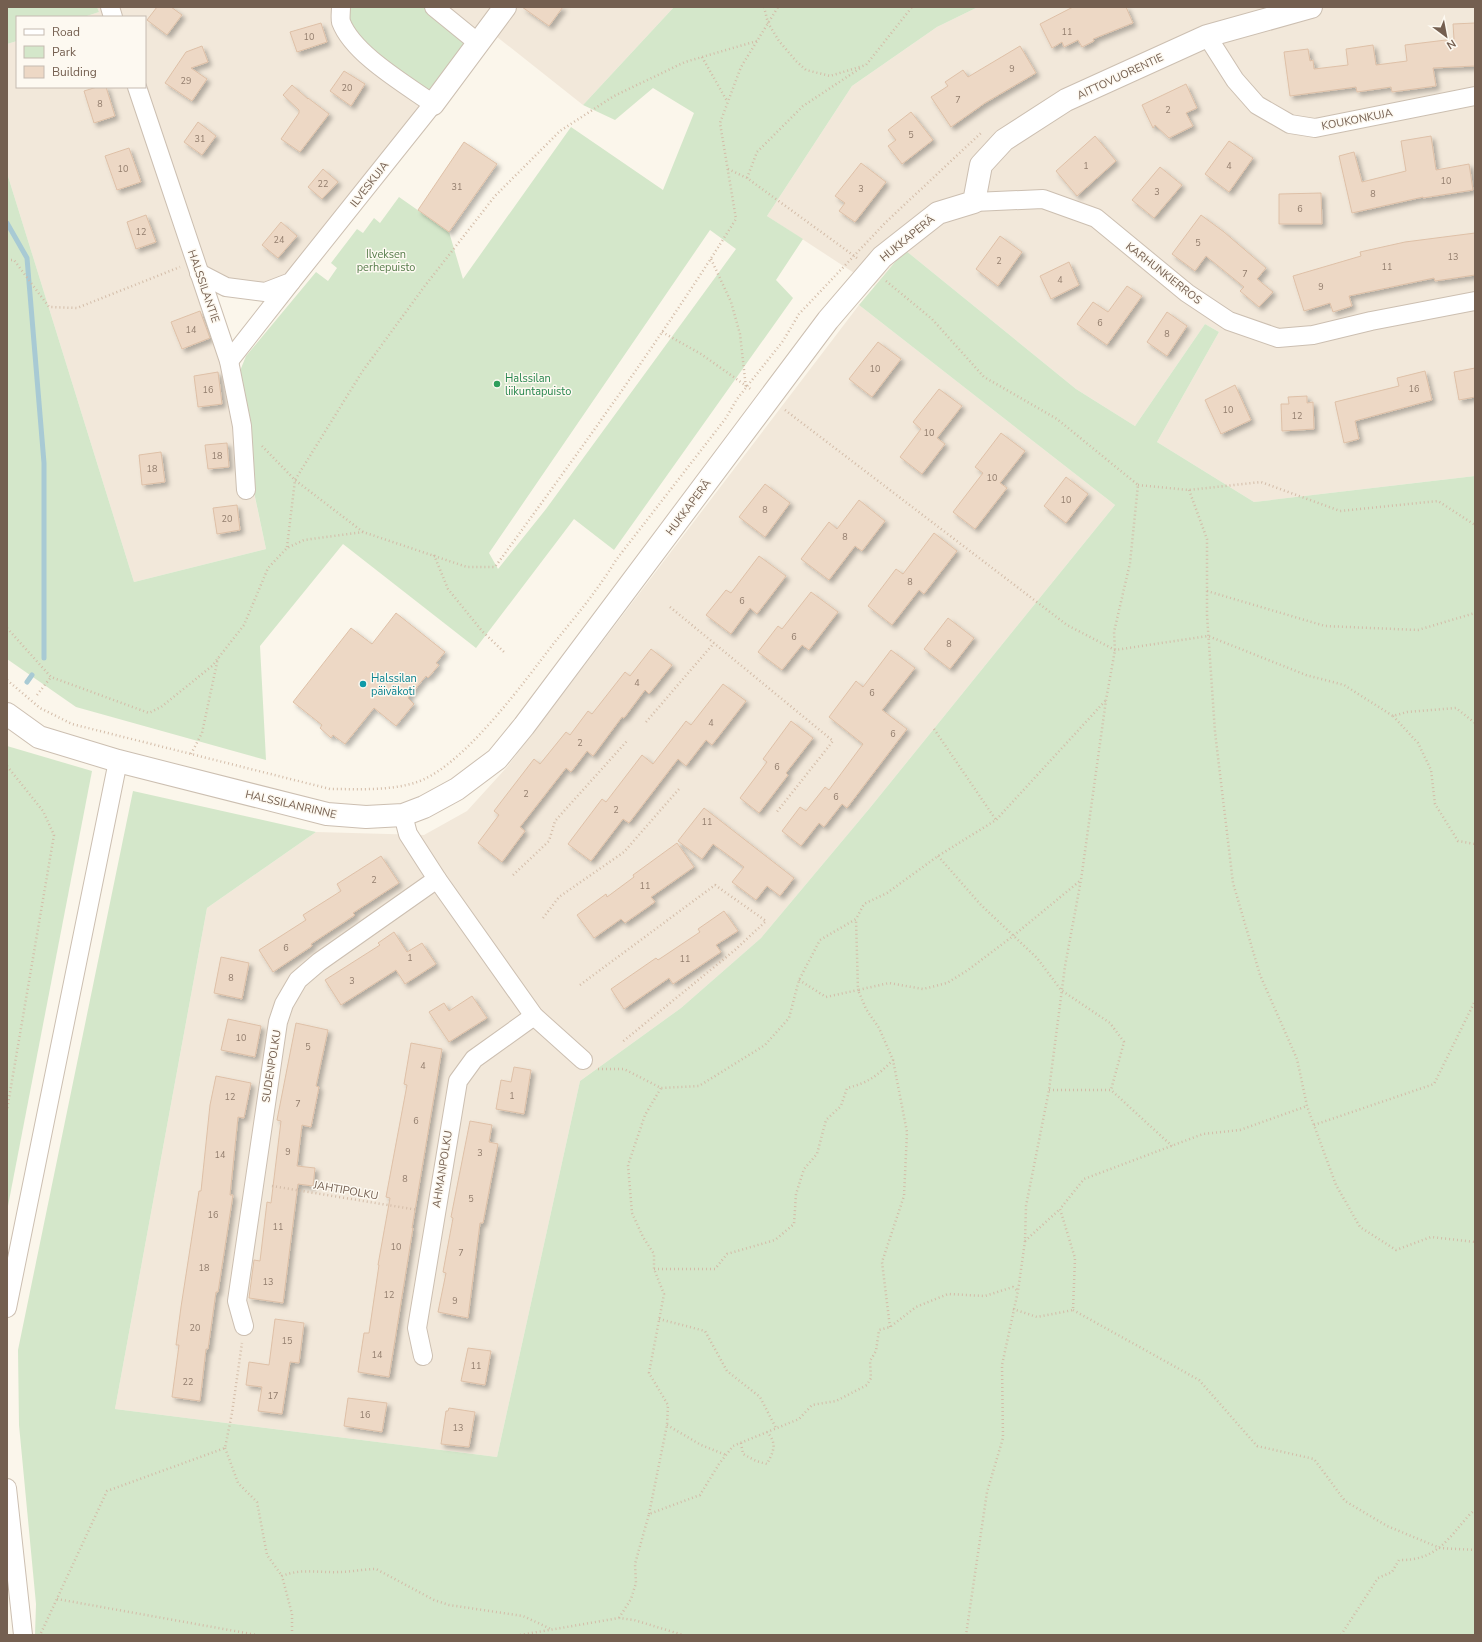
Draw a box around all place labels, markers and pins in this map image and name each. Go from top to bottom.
place label: Halssilan liikuntapuisto [505,371,571,399]
marker: Halssilan liikuntapuisto [492,379,502,389]
place label: Halssilan päiväkoti [371,671,417,699]
marker: Halssilan päiväkoti [358,679,368,689]

